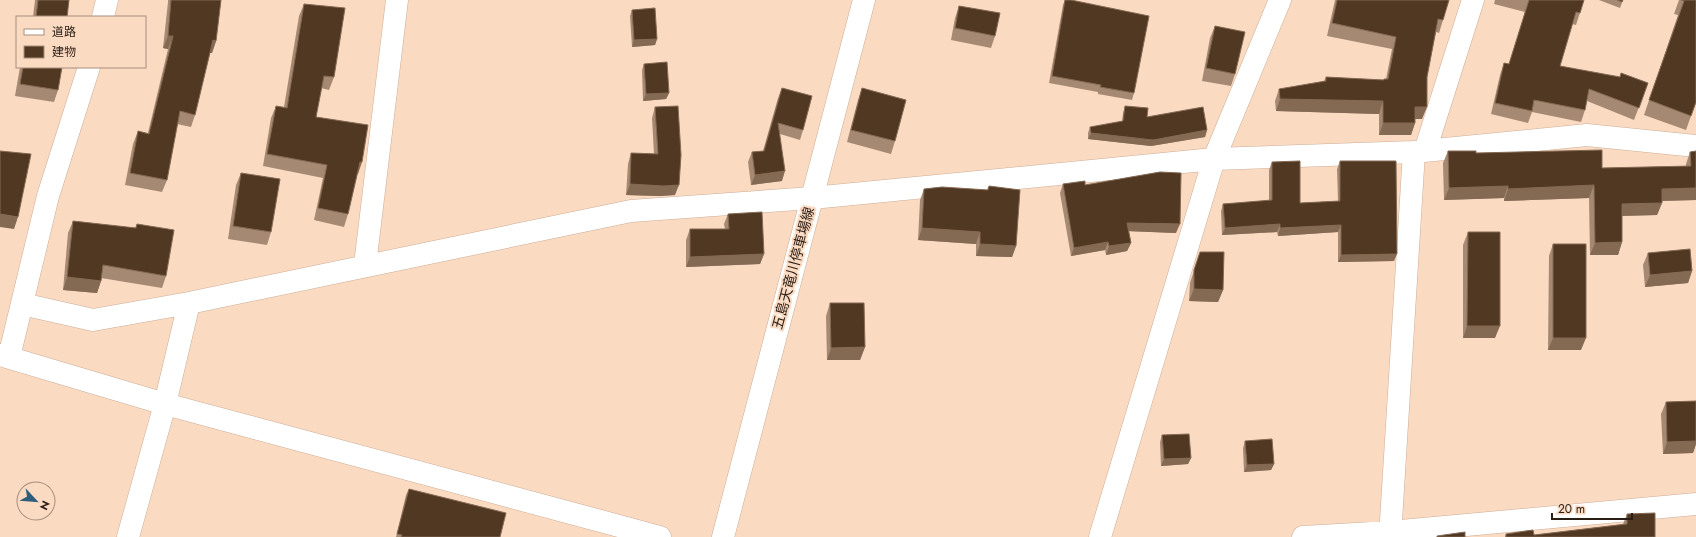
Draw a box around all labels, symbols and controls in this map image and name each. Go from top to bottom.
legend [16,16,146,68]
text: 道路 [52,23,76,41]
text: 建物 [52,43,76,61]
street label: 五島天竜川停車場線 [767,205,819,331]
north arrow [16,481,56,521]
scale bar [1552,495,1632,521]
text: N [36,498,54,513]
text: 20 m [1558,500,1585,518]

